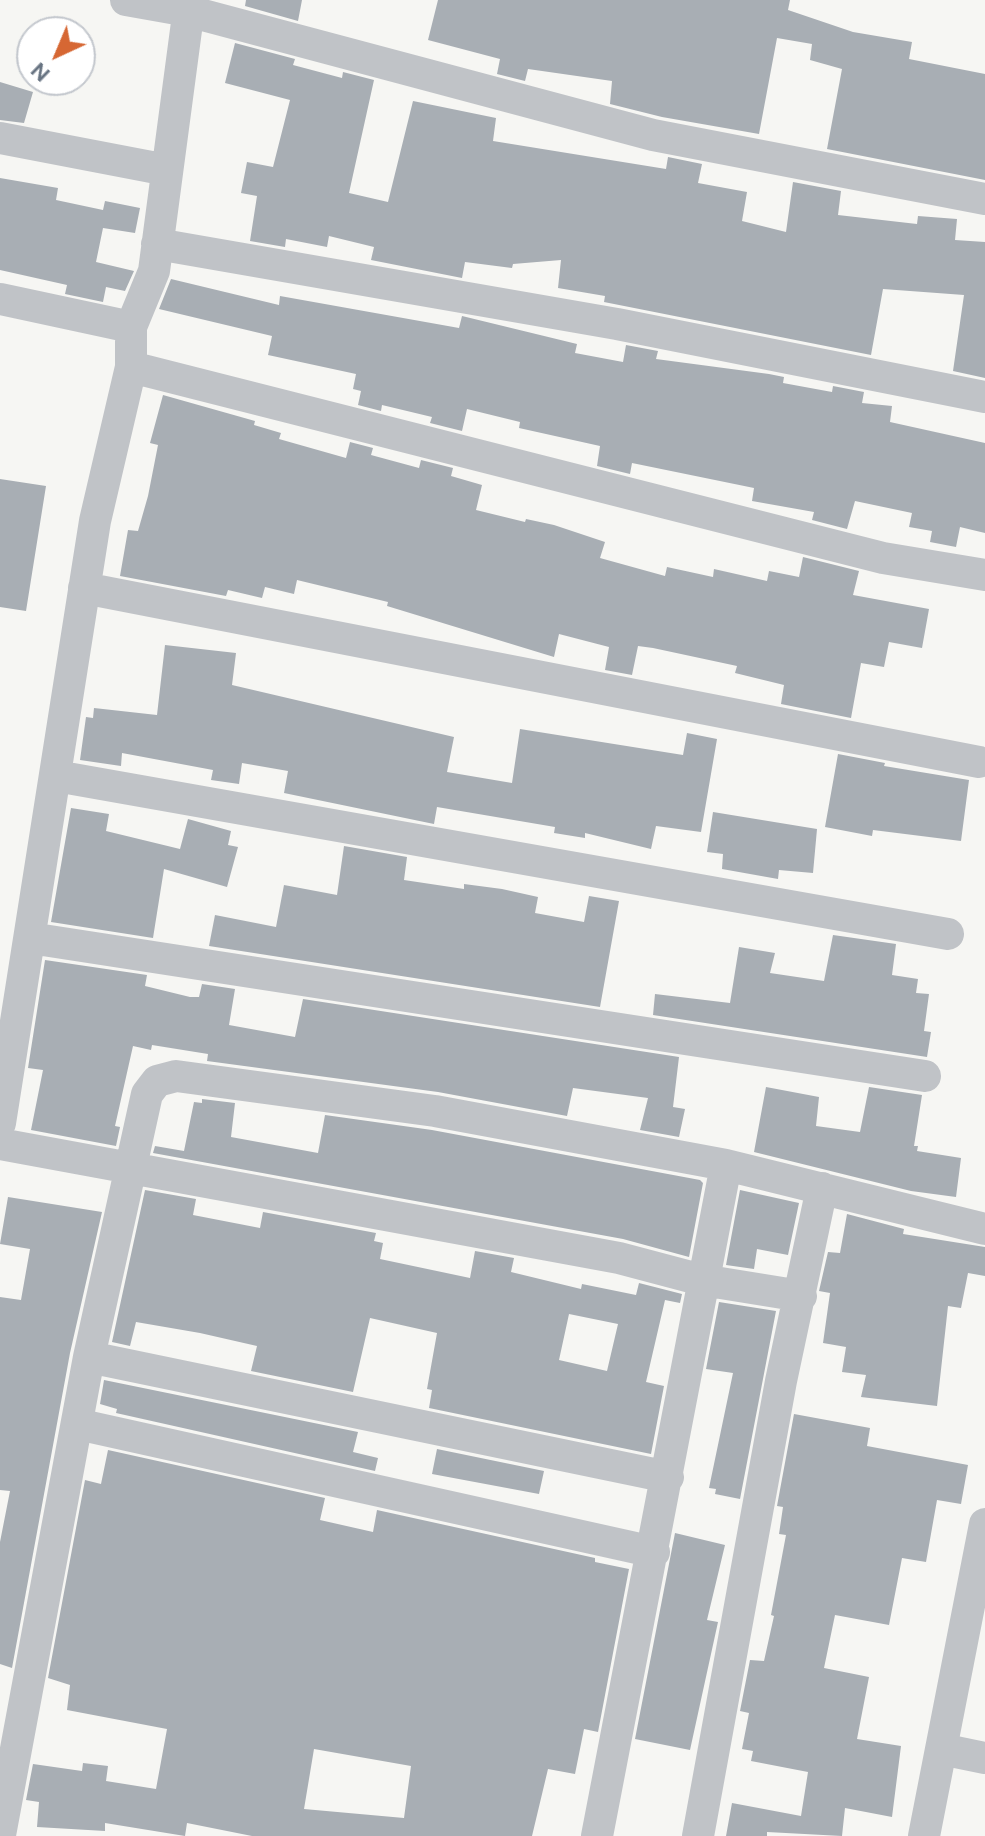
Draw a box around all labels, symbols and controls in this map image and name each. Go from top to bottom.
north arrow [16,16,96,96]
text: N [25,56,56,88]

